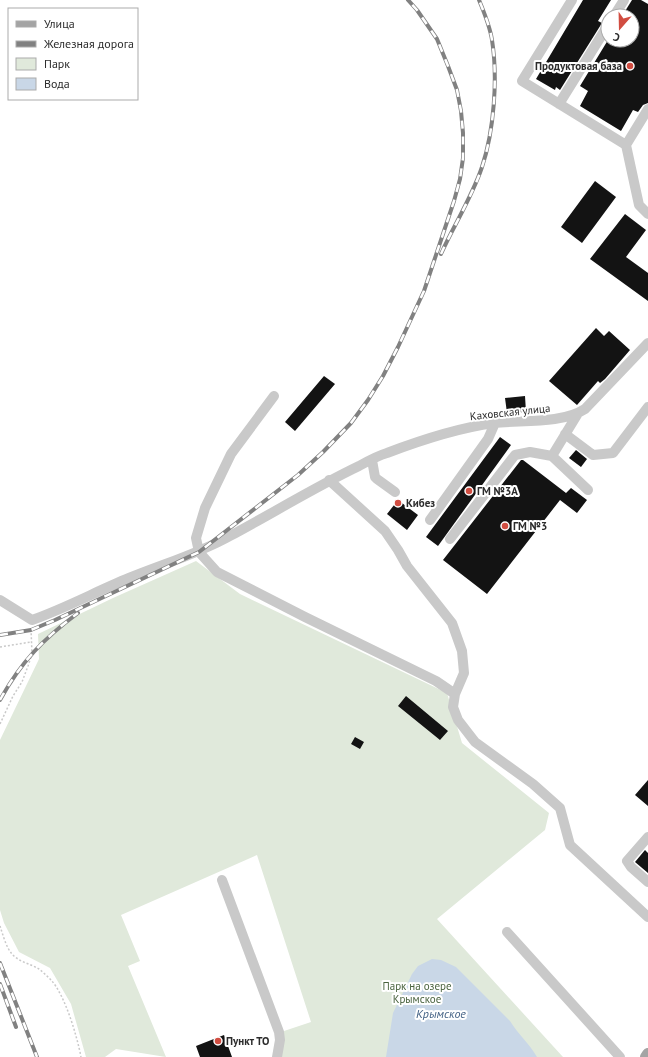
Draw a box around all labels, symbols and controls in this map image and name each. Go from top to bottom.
legend [8,8,138,100]
north arrow [600,8,640,48]
text: Улица [44,16,75,31]
text: С [611,30,622,45]
text: Железная дорога [43,36,134,51]
text: Парк [44,56,70,71]
place label: Продуктовая база [535,59,622,73]
marker: Продуктовая база [625,61,635,71]
text: Вода [44,76,70,91]
street label: Каховская улица [469,401,551,423]
place label: ГМ №3А [477,484,518,498]
marker: ГМ №3А [464,486,474,496]
place label: Кибез [406,496,435,510]
marker: Кибез [393,498,403,508]
place label: ГМ №3 [513,519,547,533]
marker: ГМ №3 [500,521,510,531]
park label: Парк на озере Крымское [382,979,452,1006]
water label: Крымское [416,1006,466,1021]
place label: Пункт ТО [226,1034,269,1048]
marker: Пункт ТО [213,1036,223,1046]

